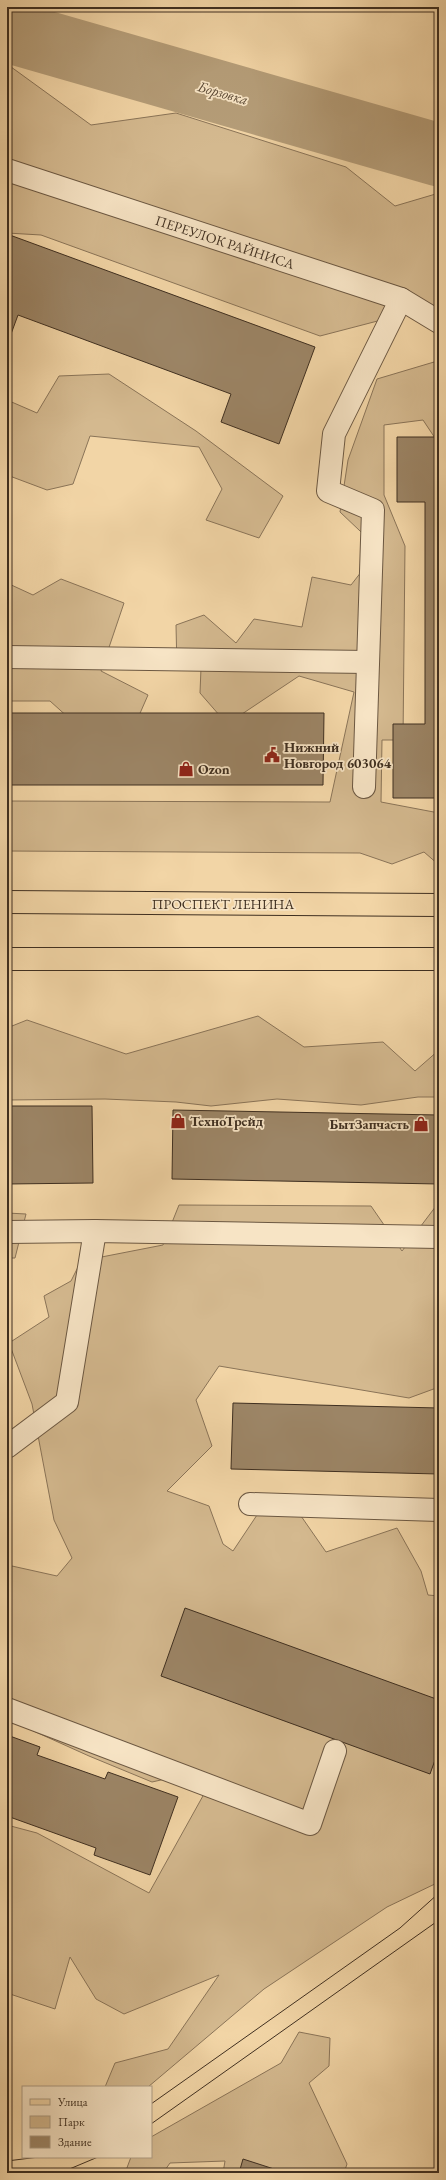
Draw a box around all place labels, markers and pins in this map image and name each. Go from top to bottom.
place label: Нижний Новгород 603064 [284,738,392,772]
public building icon: Нижний Новгород 603064 [263,746,281,764]
shop icon: Ozon [177,760,195,778]
place label: Ozon [198,760,230,778]
shop icon: ТехноТрейд [169,1112,187,1130]
place label: ТехноТрейд [190,1112,264,1130]
place label: БытЗапчасть [329,1115,409,1133]
shop icon: БытЗапчасть [412,1115,430,1133]

